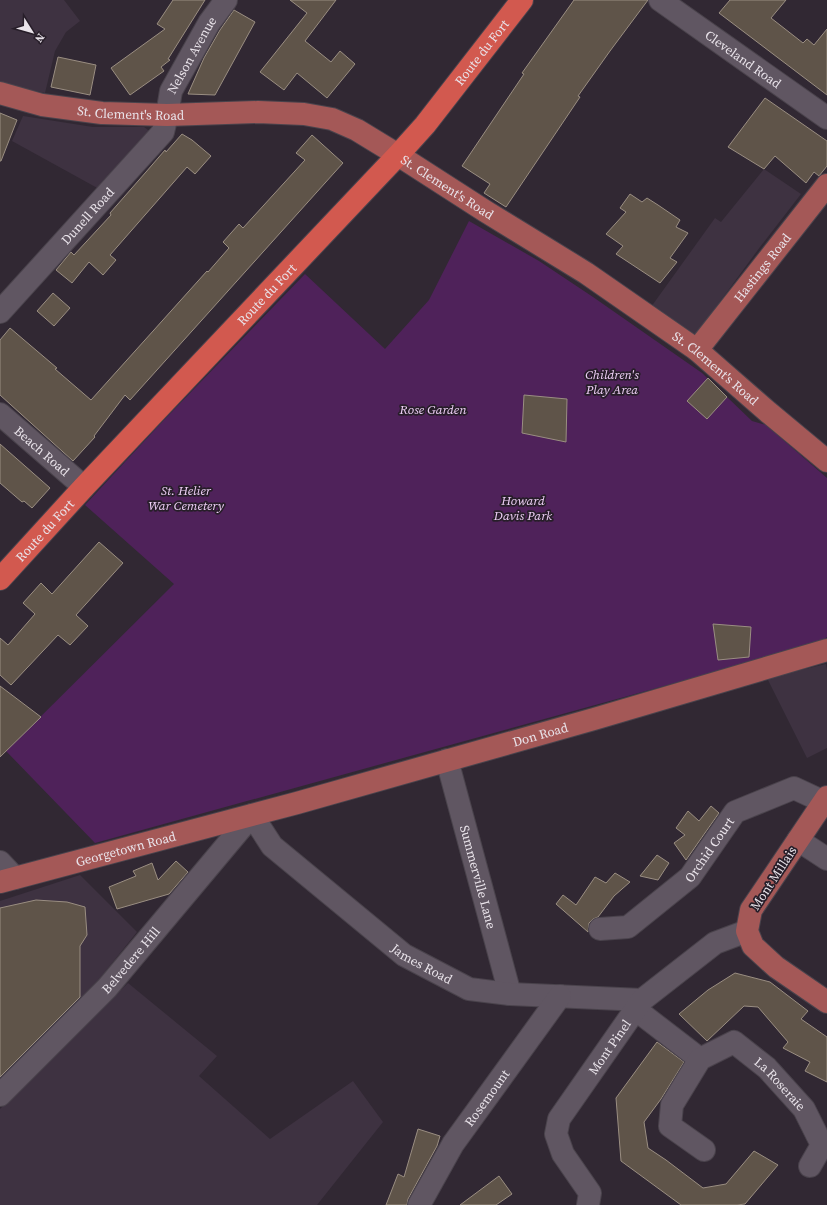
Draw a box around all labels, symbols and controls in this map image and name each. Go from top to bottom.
north arrow [12,12,52,52]
street label: Nelson Avenue [163,13,220,97]
street label: Route du Fort [451,16,513,89]
street label: Cleveland Road [702,27,785,92]
text: N [31,30,48,45]
street label: St. Clement's Road [76,102,185,124]
street label: St. Clement's Road [398,151,497,224]
street label: Dunell Road [57,183,118,248]
street label: Hastings Road [730,229,795,306]
street label: Route du Fort [233,259,301,329]
street label: St. Clement's Road [669,328,763,409]
park label: Children's Play Area [585,366,639,398]
park label: Rose Garden [399,401,467,418]
street label: Beach Road [11,422,74,480]
park label: St. Helier War Cemetery [148,482,225,514]
park label: Howard Davis Park [493,492,553,524]
street label: Route du Fort [12,495,78,565]
street label: Don Road [511,719,571,751]
street label: Orchid Court [681,813,738,886]
street label: Summerville Lane [456,823,500,931]
street label: Georgetown Road [74,827,178,871]
street label: Mont Millais [746,843,801,914]
street label: Belvedere Hill [98,923,164,998]
street label: James Road [387,939,456,988]
street label: Mont Pinel [585,1016,635,1078]
street label: La Roseraie [751,1053,810,1115]
street label: Rosemount [461,1066,514,1130]

